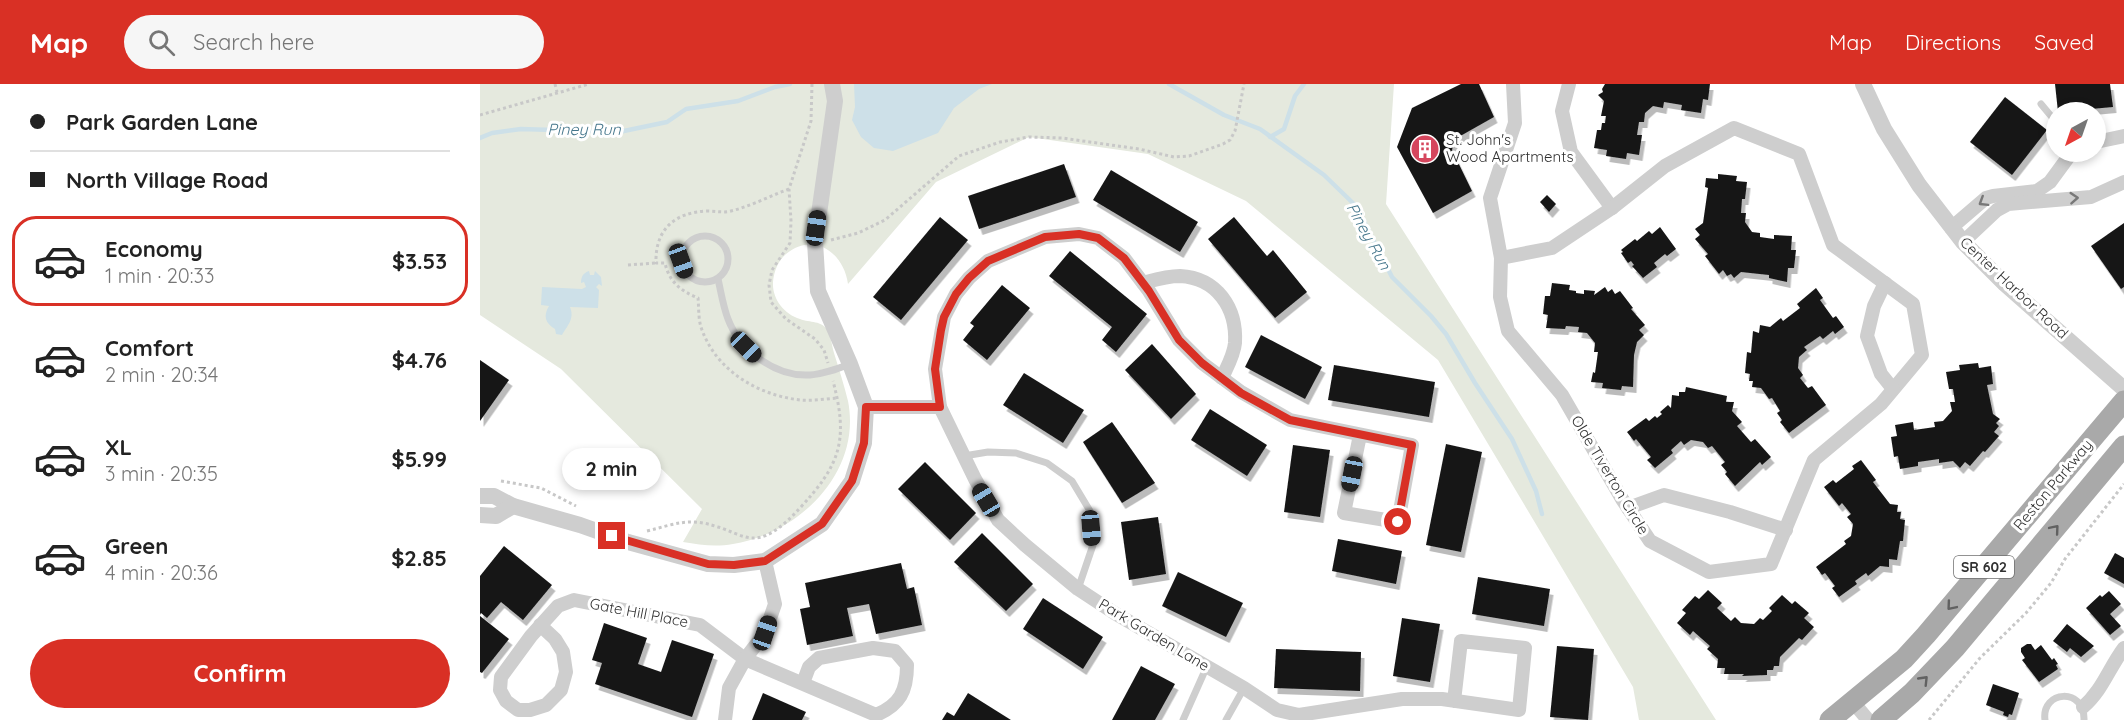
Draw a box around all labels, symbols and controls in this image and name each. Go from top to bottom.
search box [124,15,544,69]
text: Map [30,25,88,60]
icon: search [145,26,178,59]
text: Search here [193,28,315,56]
text: Map [1829,29,1872,55]
text: Directions [1905,29,2001,55]
text: Saved [2034,29,2094,55]
north arrow [2046,102,2106,162]
map controls [2046,102,2106,162]
text: Park Garden Lane [66,108,258,136]
water label: Piney Run [547,119,622,139]
place label: St. John's Wood Apartments [1446,130,1574,166]
building icon: St. John's Wood Apartments [1409,133,1441,165]
text: North Village Road [66,166,268,194]
one-way arrow [2069,192,2078,205]
one-way arrow [1979,194,1990,205]
water label: Piney Run [1342,199,1396,274]
car [805,209,827,247]
street label: Center Harbor Road [1956,233,2072,343]
icon: car [33,234,87,288]
text: Economy [105,235,203,263]
car [666,241,696,281]
text: $3.53 [392,247,447,275]
text: 1 min · 20:33 [105,263,214,288]
car [727,328,765,366]
icon: car [33,333,87,387]
text: Comfort [105,334,194,362]
text: $4.76 [392,346,447,374]
text: 2 min · 20:34 [105,362,218,387]
street label: Olde Tiverton Circle [1567,412,1654,538]
icon: car [33,432,87,486]
text: XL [105,433,132,461]
street label: Reston Parkway [2009,435,2096,534]
text: $5.99 [392,445,447,473]
callout: 2 min [562,449,662,491]
car [1340,455,1364,493]
text: 2 min [585,456,638,481]
text: 3 min · 20:35 [105,461,218,486]
car [969,480,1003,520]
route start [1384,508,1411,535]
car [1080,509,1102,547]
route end [598,522,625,549]
one-way arrow [2048,525,2059,536]
icon: car [33,531,87,585]
text: Green [105,532,168,560]
text: $2.85 [391,544,447,572]
road number: SR 602 [1954,556,2014,578]
text: 4 min · 20:36 [105,560,218,585]
street label: Gate Hill Place [588,594,690,631]
street label: Park Garden Lane [1096,594,1213,675]
one-way arrow [1947,599,1958,610]
car [751,613,779,653]
button: Confirm [30,639,450,708]
one-way arrow [1916,677,1927,688]

